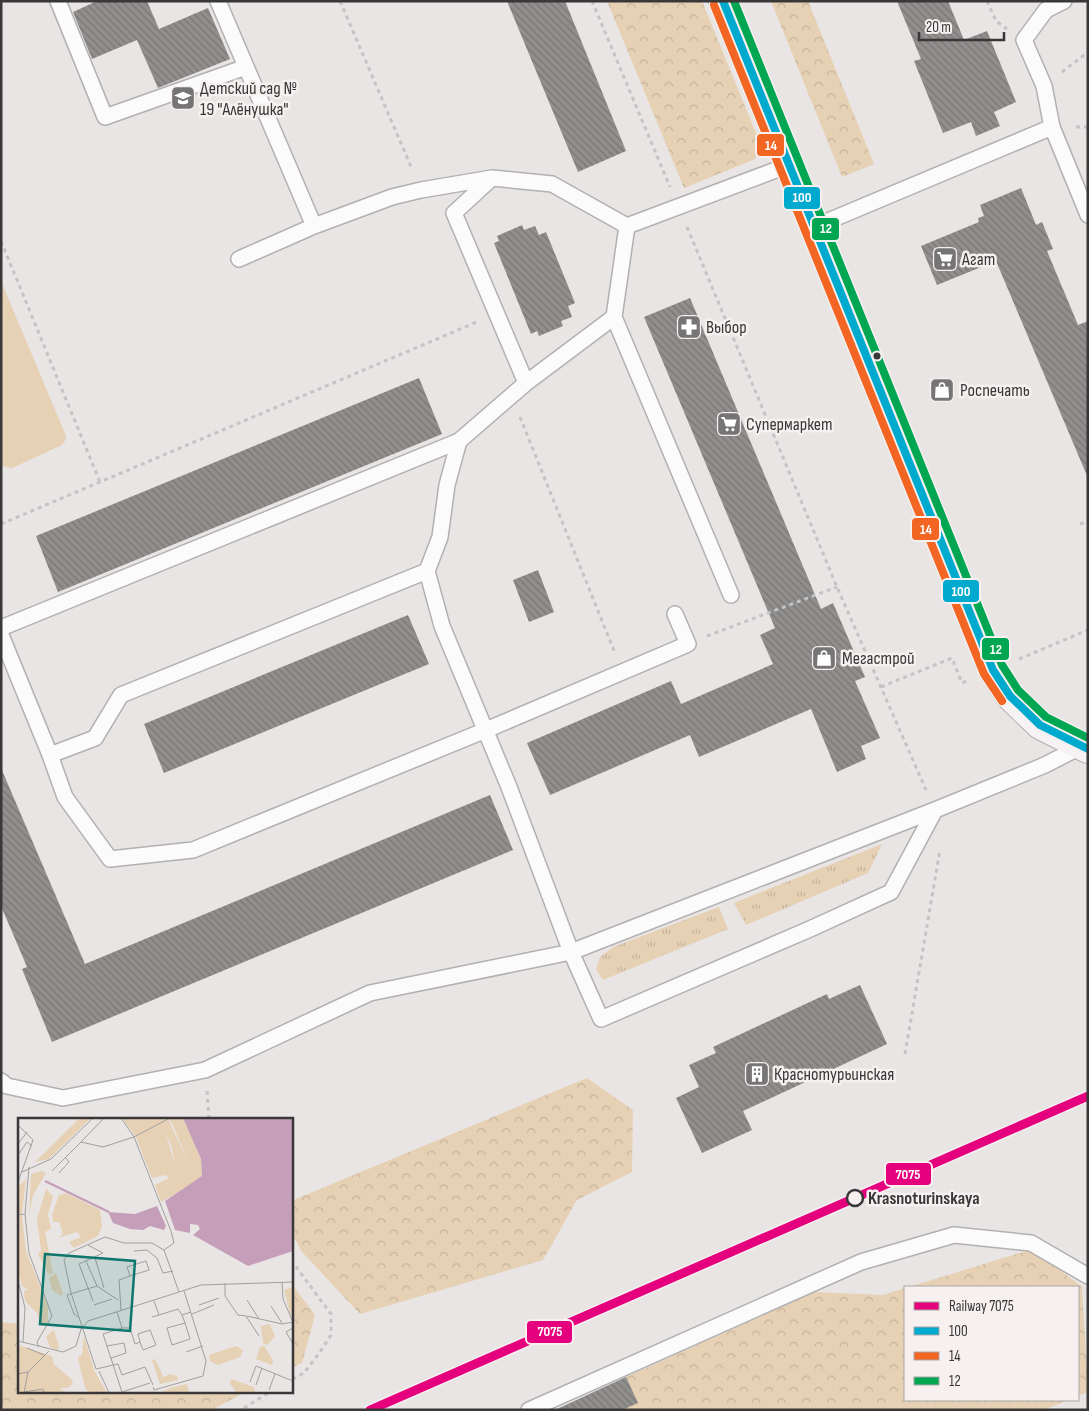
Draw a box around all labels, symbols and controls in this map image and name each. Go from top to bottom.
scale bar [919,10,1004,42]
text: 20 m [926,18,951,37]
place label: Детский сад № 19 "Алёнушка" [200,78,297,120]
school or university icon: Детский сад № 19 "Алёнушка" [170,85,196,111]
line badge: 14 [756,133,785,157]
text: 14 [765,137,778,154]
line badge: 100 [783,186,821,210]
text: 100 [793,189,812,206]
line badge: 12 [811,217,840,241]
text: 12 [820,220,832,237]
supermarket icon: Агат [932,246,958,272]
place label: Агат [961,249,995,270]
pharmacy icon: Выбор [676,314,702,340]
place label: Выбор [706,317,747,338]
unlabelled marker [872,351,882,361]
shop icon: Роспечать [929,377,955,403]
place label: Роспечать [960,380,1030,401]
supermarket icon: Супермаркет [716,411,742,437]
place label: Супермаркет [746,414,833,435]
line badge: 14 [911,517,940,541]
text: 14 [920,521,933,538]
line badge: 100 [942,579,980,603]
text: 100 [952,583,971,600]
line badge: 12 [981,637,1010,661]
text: 12 [990,641,1002,658]
shop icon: Мегастрой [811,645,837,671]
place label: Мегастрой [842,648,915,669]
building icon: Краснотурьинская [744,1061,770,1087]
place label: Краснотурьинская [774,1064,894,1085]
inset map [18,1118,292,1394]
line badge: 7075 [885,1162,932,1186]
text: 7075 [896,1166,920,1183]
place label: Krasnoturinskaya [868,1188,980,1209]
marker: Krasnoturinskaya [846,1189,864,1207]
legend [904,1286,1079,1401]
text: Railway 7075 [949,1297,1014,1316]
line badge: 7075 [526,1320,573,1344]
text: 100 [949,1322,968,1341]
text: 7075 [538,1323,562,1340]
text: 14 [949,1347,961,1366]
text: 12 [949,1372,961,1391]

